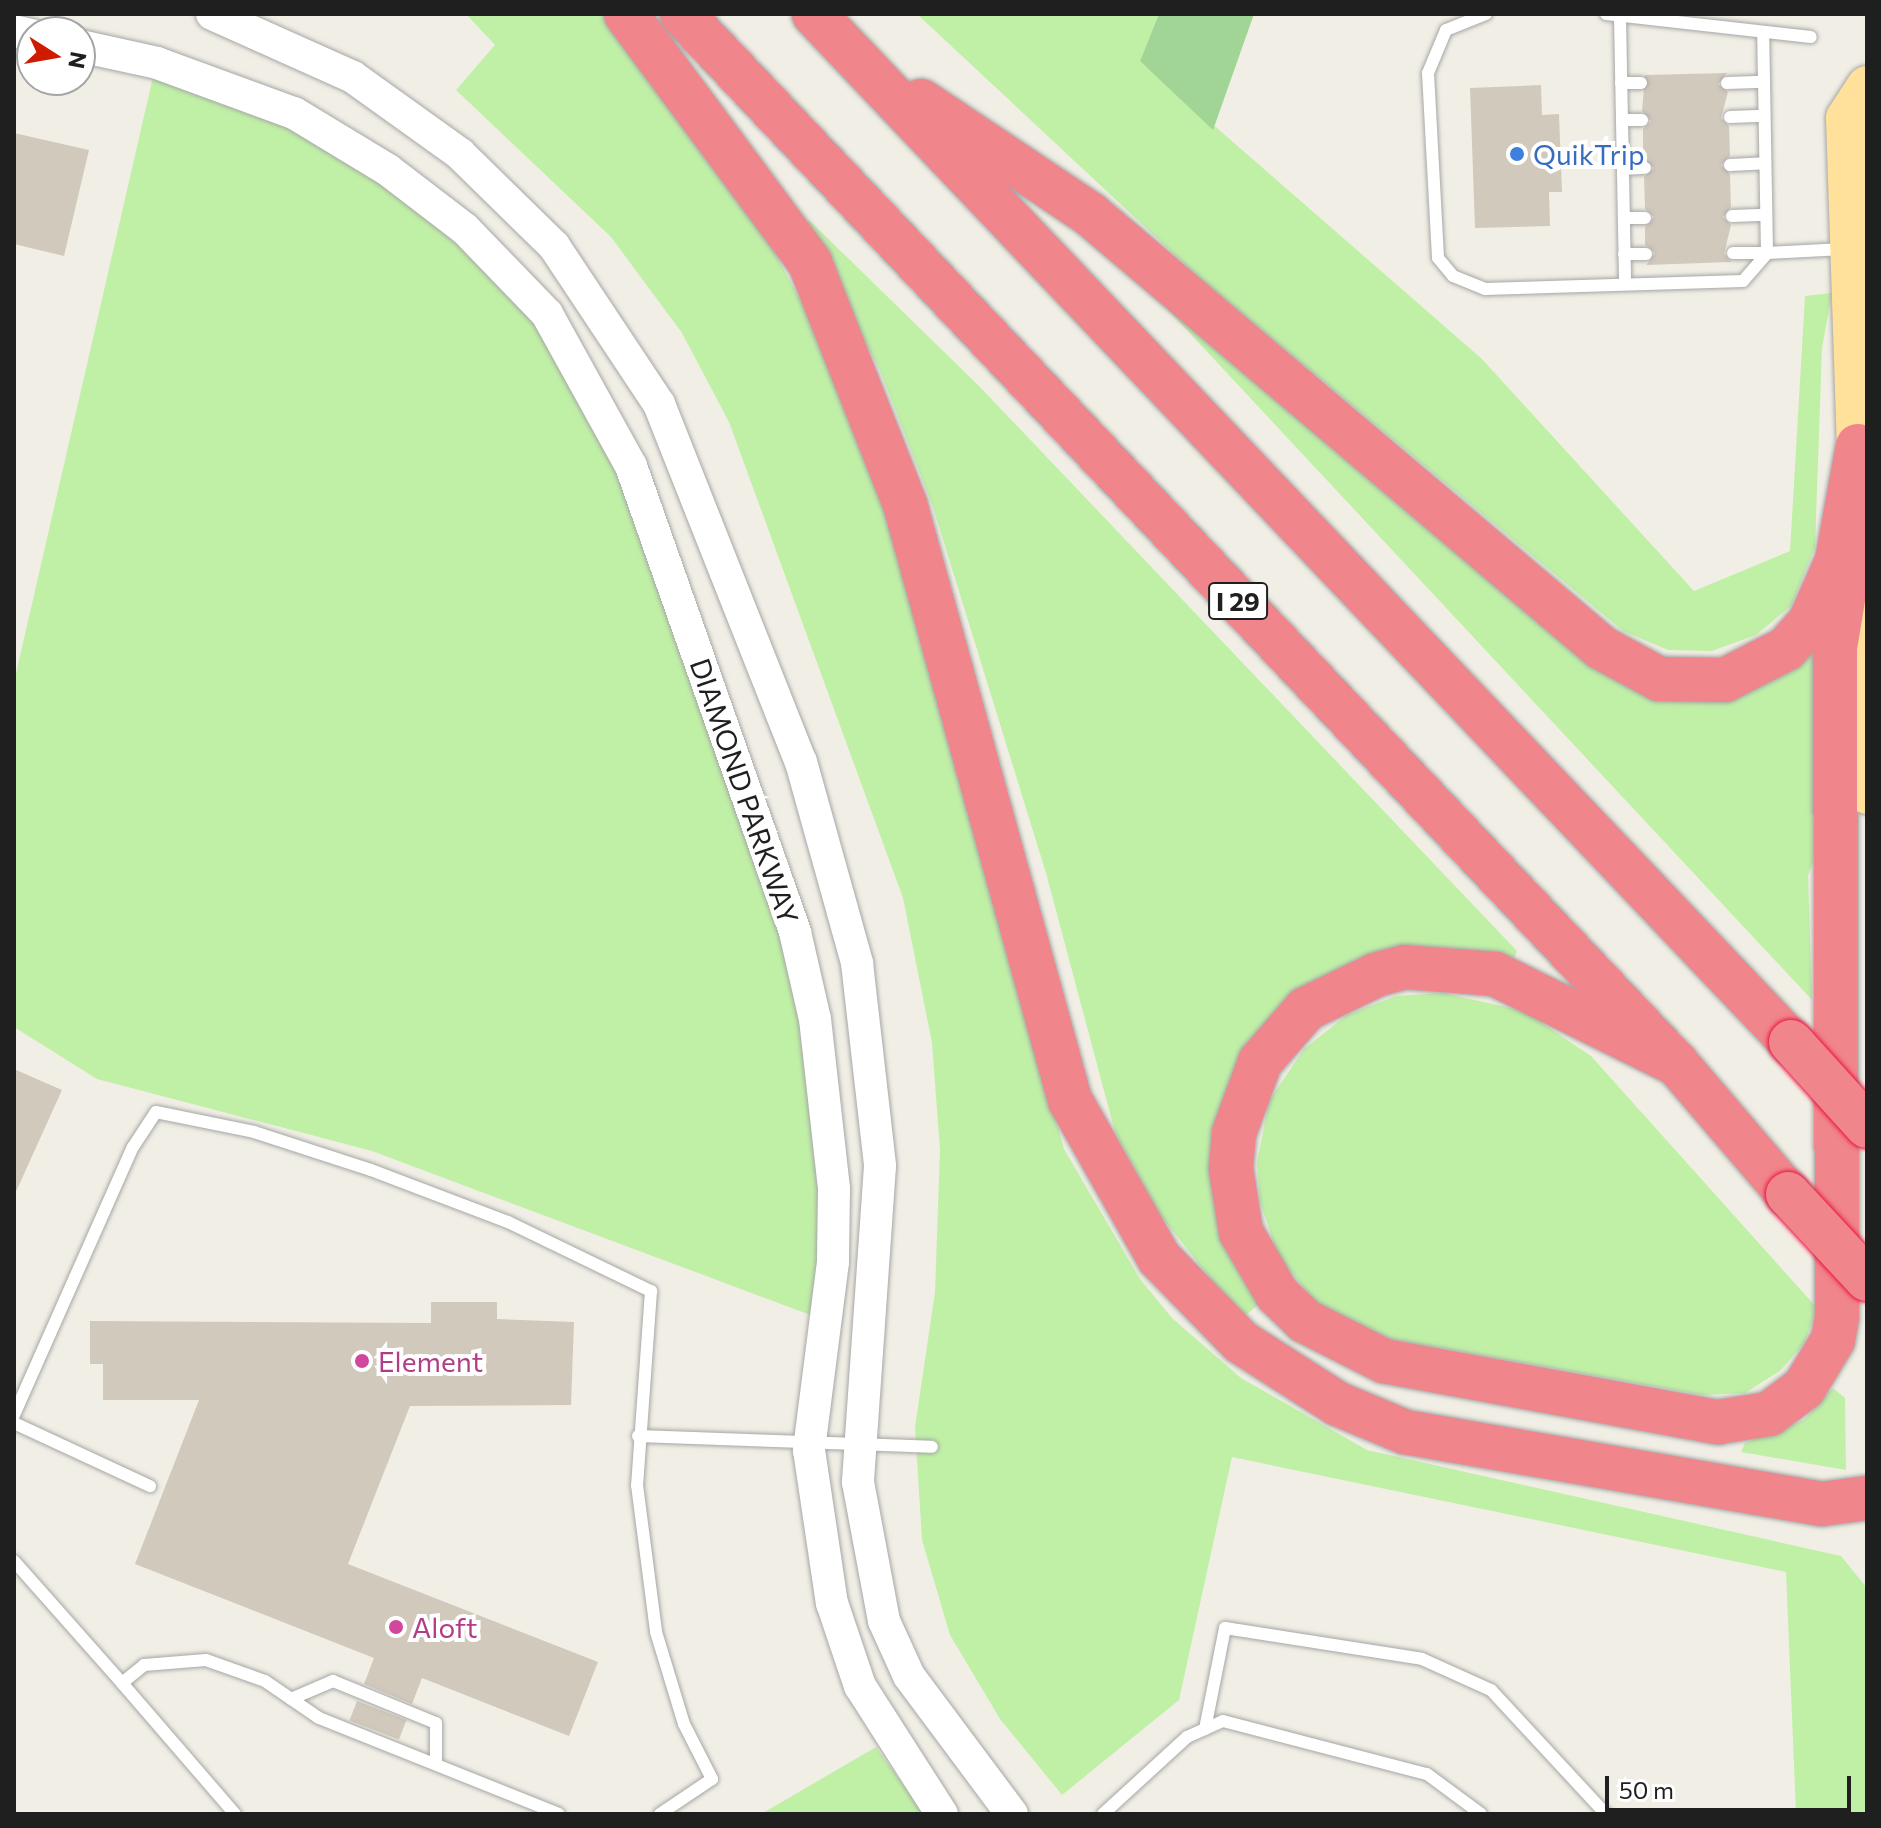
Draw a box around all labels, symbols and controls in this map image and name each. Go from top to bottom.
north arrow [16,16,96,96]
text: N [63,50,93,71]
place label: QuikTrip [1533,137,1644,171]
marker: QuikTrip [1508,145,1526,163]
road number: I 29 [1208,579,1268,623]
street label: DIAMOND PARKWAY [684,654,806,928]
place label: Element [378,1344,483,1378]
marker: Element [353,1352,371,1370]
place label: Aloft [412,1610,477,1644]
marker: Aloft [387,1618,405,1636]
scale bar [1609,1760,1855,1810]
text: 50 m [1619,1775,1674,1804]

